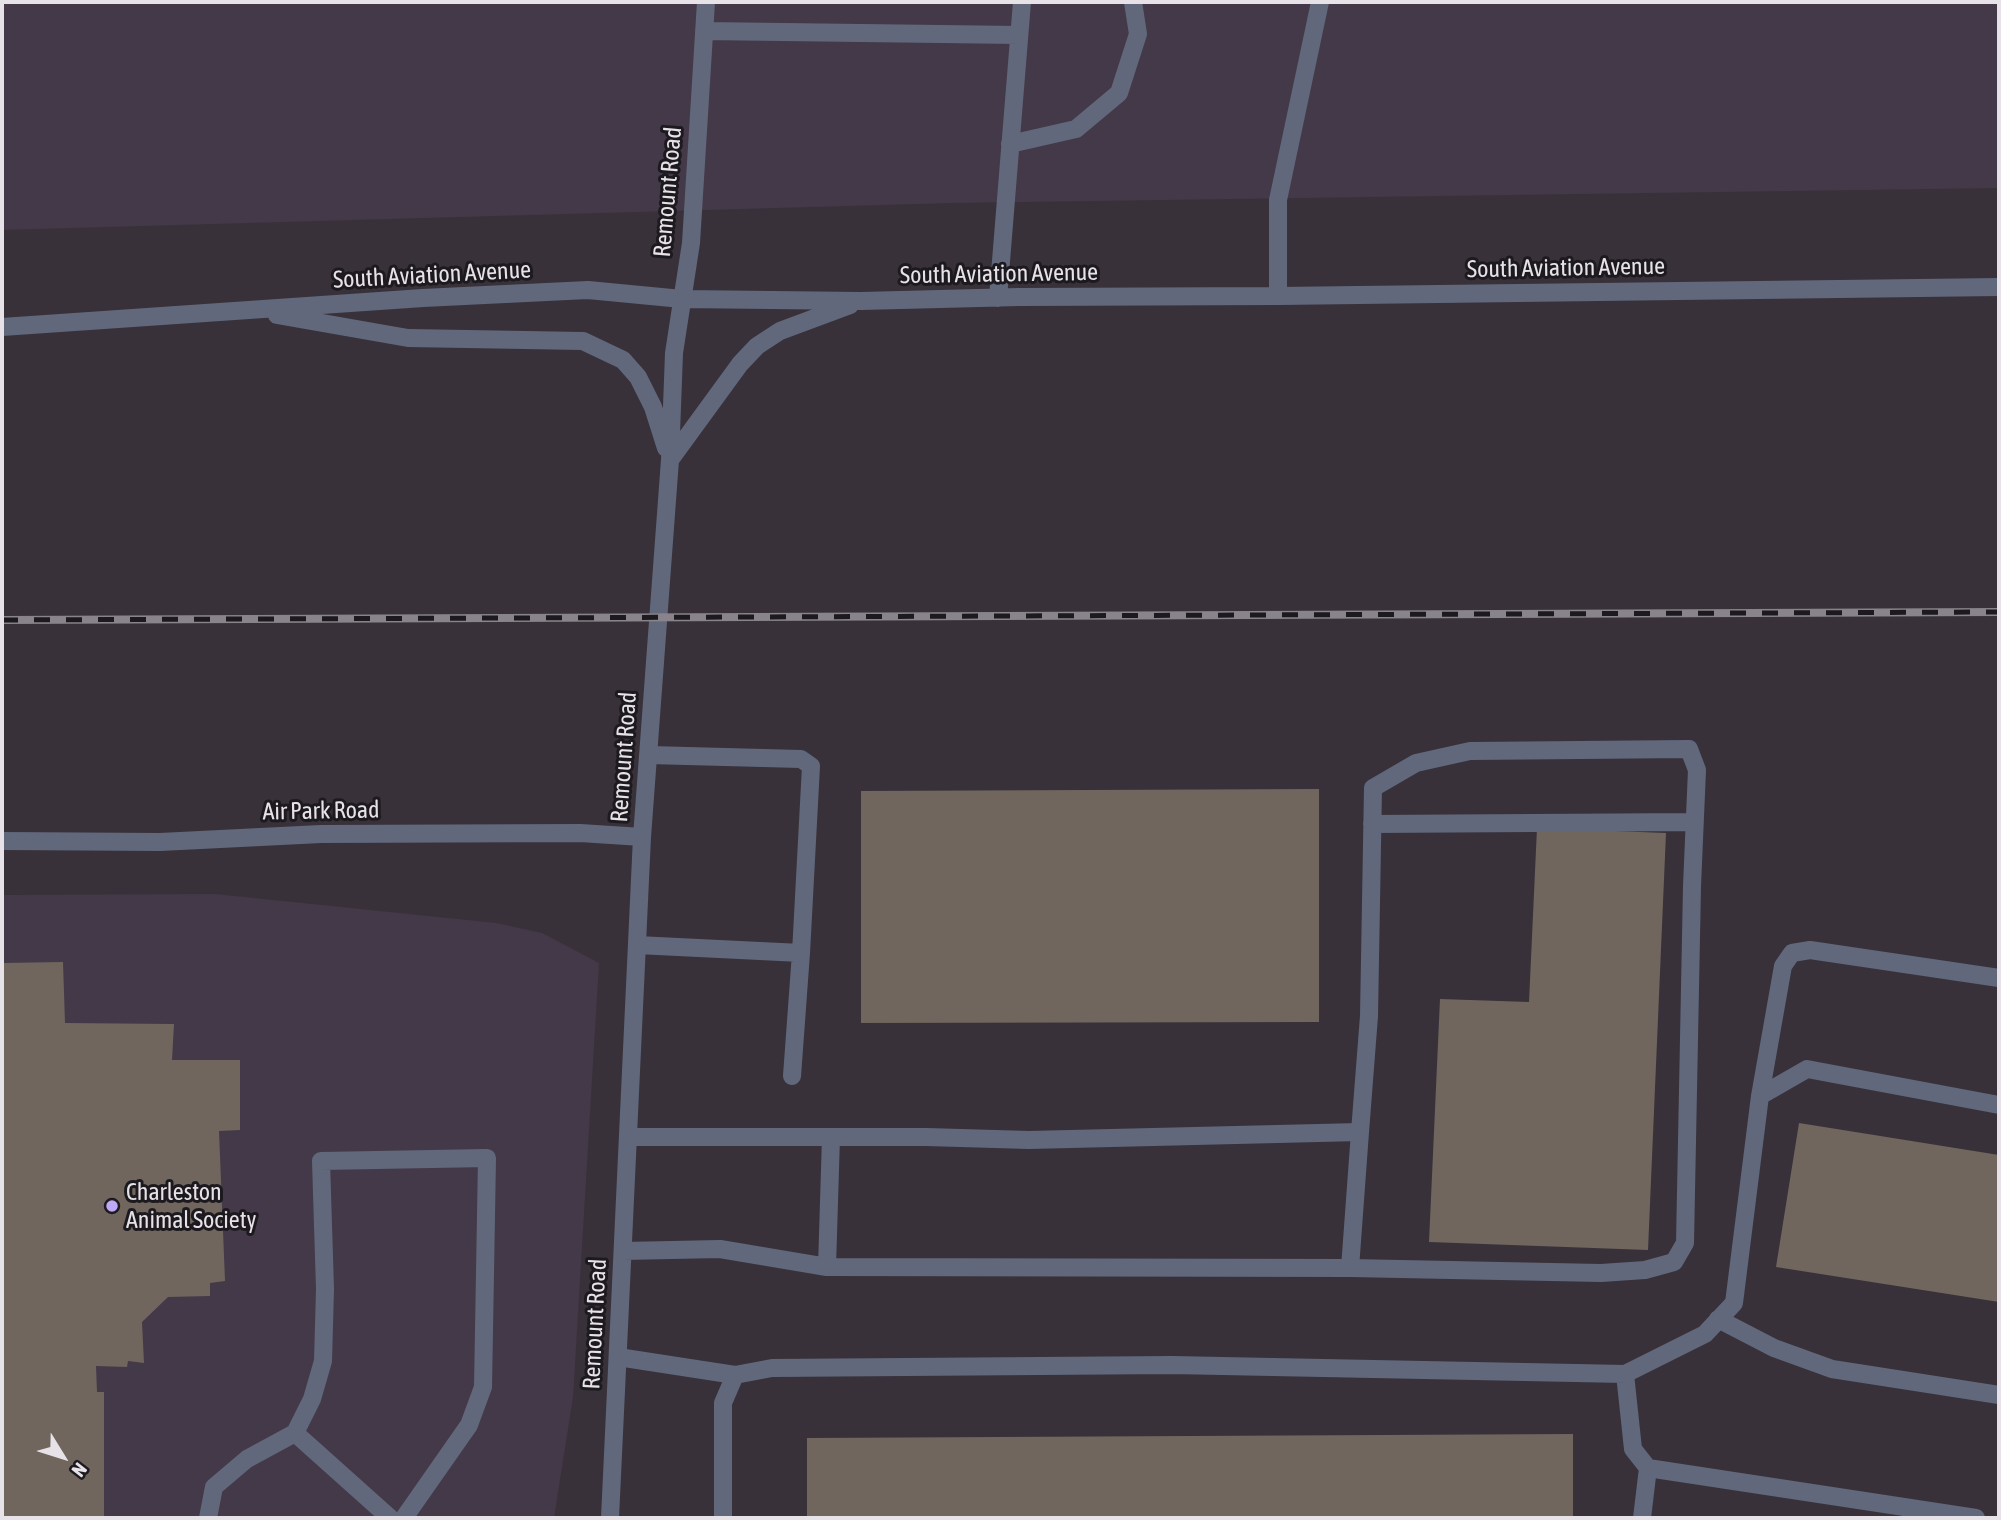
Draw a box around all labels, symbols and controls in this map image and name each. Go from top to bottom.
street label: Remount Road [648,126,688,258]
street label: South Aviation Avenue [1467,252,1665,284]
street label: South Aviation Avenue [332,255,532,295]
street label: South Aviation Avenue [900,258,1098,290]
street label: Remount Road [605,691,643,823]
street label: Air Park Road [262,796,380,826]
place label: Charleston Animal Society [126,1178,256,1234]
marker: Charleston Animal Society [104,1198,120,1214]
street label: Remount Road [577,1258,613,1390]
north arrow [28,1422,98,1492]
text: N [67,1459,92,1481]

